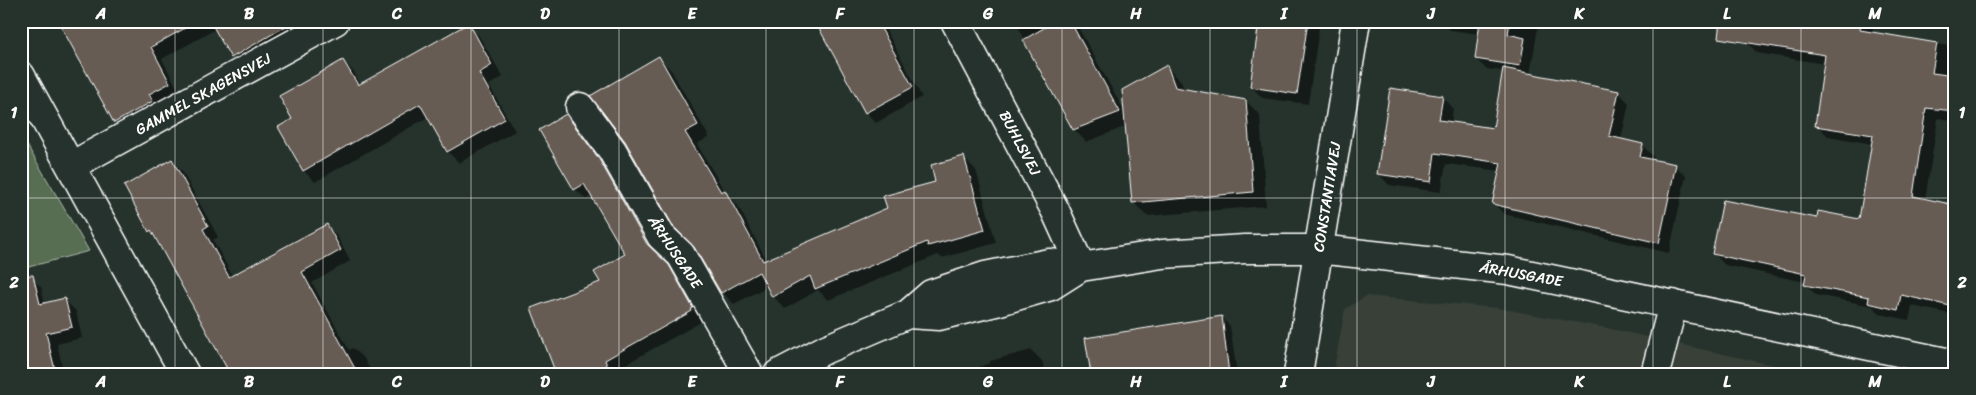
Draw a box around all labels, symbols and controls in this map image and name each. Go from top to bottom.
text: A [95,0,106,28]
text: B [244,0,255,28]
text: C [391,0,403,28]
text: D [540,0,550,28]
text: E [688,0,698,28]
text: F [835,0,846,28]
text: G [982,0,994,28]
text: H [1129,0,1142,28]
text: I [1280,0,1289,28]
text: J [1426,0,1436,28]
text: K [1573,0,1585,28]
text: L [1723,0,1731,28]
text: M [1867,0,1882,28]
street label: GAMMEL SKAGENSVEJ [130,45,277,142]
text: 1 [11,98,18,127]
text: 1 [1959,98,1966,127]
street label: BUHLSVEJ [992,106,1049,181]
street label: CONSTANTIAVEJ [1306,139,1349,254]
street label: ÅRHUSGADE [640,209,710,295]
street label: ÅRHUSGADE [1476,254,1566,294]
text: 2 [8,268,19,297]
text: 2 [1956,268,1967,297]
text: A [95,367,106,395]
text: B [244,367,255,395]
text: C [391,367,403,395]
text: D [540,367,550,395]
text: E [688,367,698,395]
text: F [835,367,846,395]
text: G [982,367,994,395]
text: H [1129,367,1142,395]
text: I [1280,367,1289,395]
text: J [1426,367,1436,395]
text: K [1573,367,1585,395]
text: L [1723,367,1731,395]
text: M [1867,367,1882,395]

